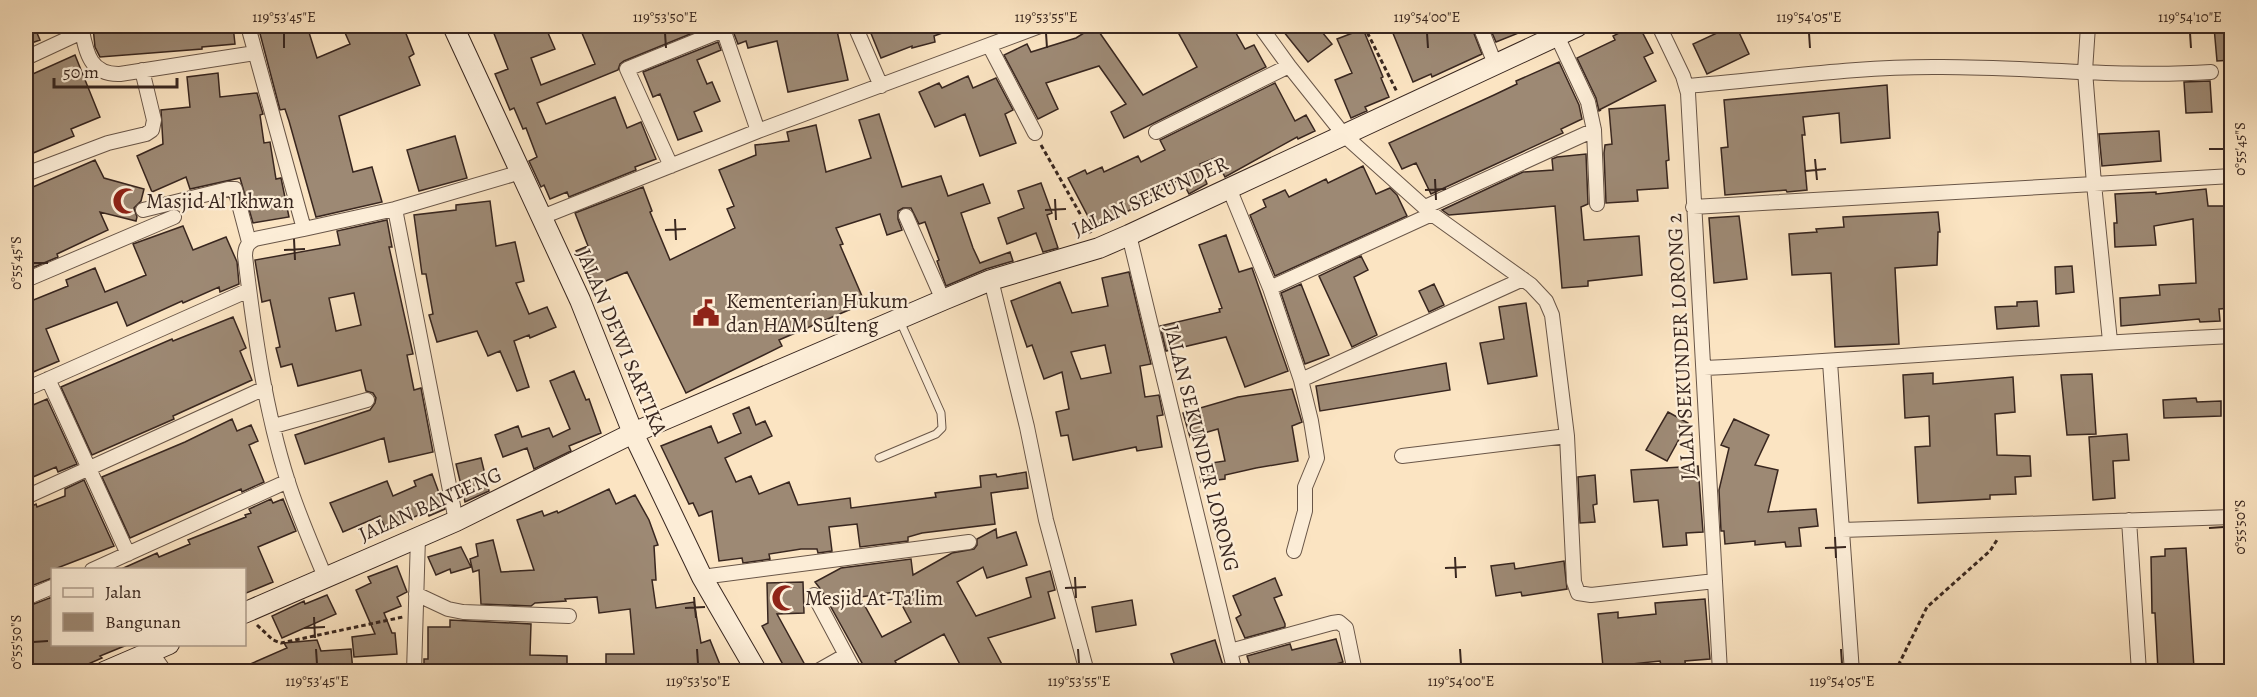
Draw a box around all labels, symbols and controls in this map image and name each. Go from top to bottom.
text: 119°53'45"E [252,7,316,27]
text: 119°53'50"E [633,7,697,27]
text: 119°53'55"E [1014,7,1078,27]
text: 119°54'00"E [1394,7,1460,27]
text: 119°54'05"E [1776,7,1842,27]
text: 119°54'10"E [2158,7,2222,27]
scale bar [54,51,177,89]
text: 50 m [63,60,99,84]
text: 0°55'45"S [2230,122,2250,176]
street label: JALAN SEKUNDER [1068,149,1232,243]
mosque icon: Masjid Al Ikhwan [111,186,141,216]
place label: Masjid Al Ikhwan [146,187,294,215]
street label: JALAN SEKUNDER LORONG 2 [1660,213,1702,481]
text: 0°55'45"S [6,236,26,290]
street label: JALAN DEWI SARTIKA [570,244,674,440]
place label: Kementerian Hukum dan HAM Sulteng [726,287,909,339]
public building icon: Kementerian Hukum dan HAM Sulteng [691,298,721,328]
street label: JALAN SEKUNDER LORONG [1158,322,1246,574]
street label: JALAN BANTENG [354,460,506,548]
text: 0°55'50"S [2230,500,2250,554]
legend [51,568,246,646]
text: Jalan [105,580,142,604]
mosque icon: Mesjid At-Ta'lim [770,583,800,613]
place label: Mesjid At-Ta'lim [805,584,943,612]
text: Bangunan [105,610,181,634]
text: 0°55'50"S [6,615,26,669]
text: 119°53'45"E [285,671,349,691]
text: 119°53'50"E [666,671,730,691]
text: 119°53'55"E [1047,671,1111,691]
text: 119°54'00"E [1428,671,1494,691]
text: 119°54'05"E [1809,671,1875,691]

